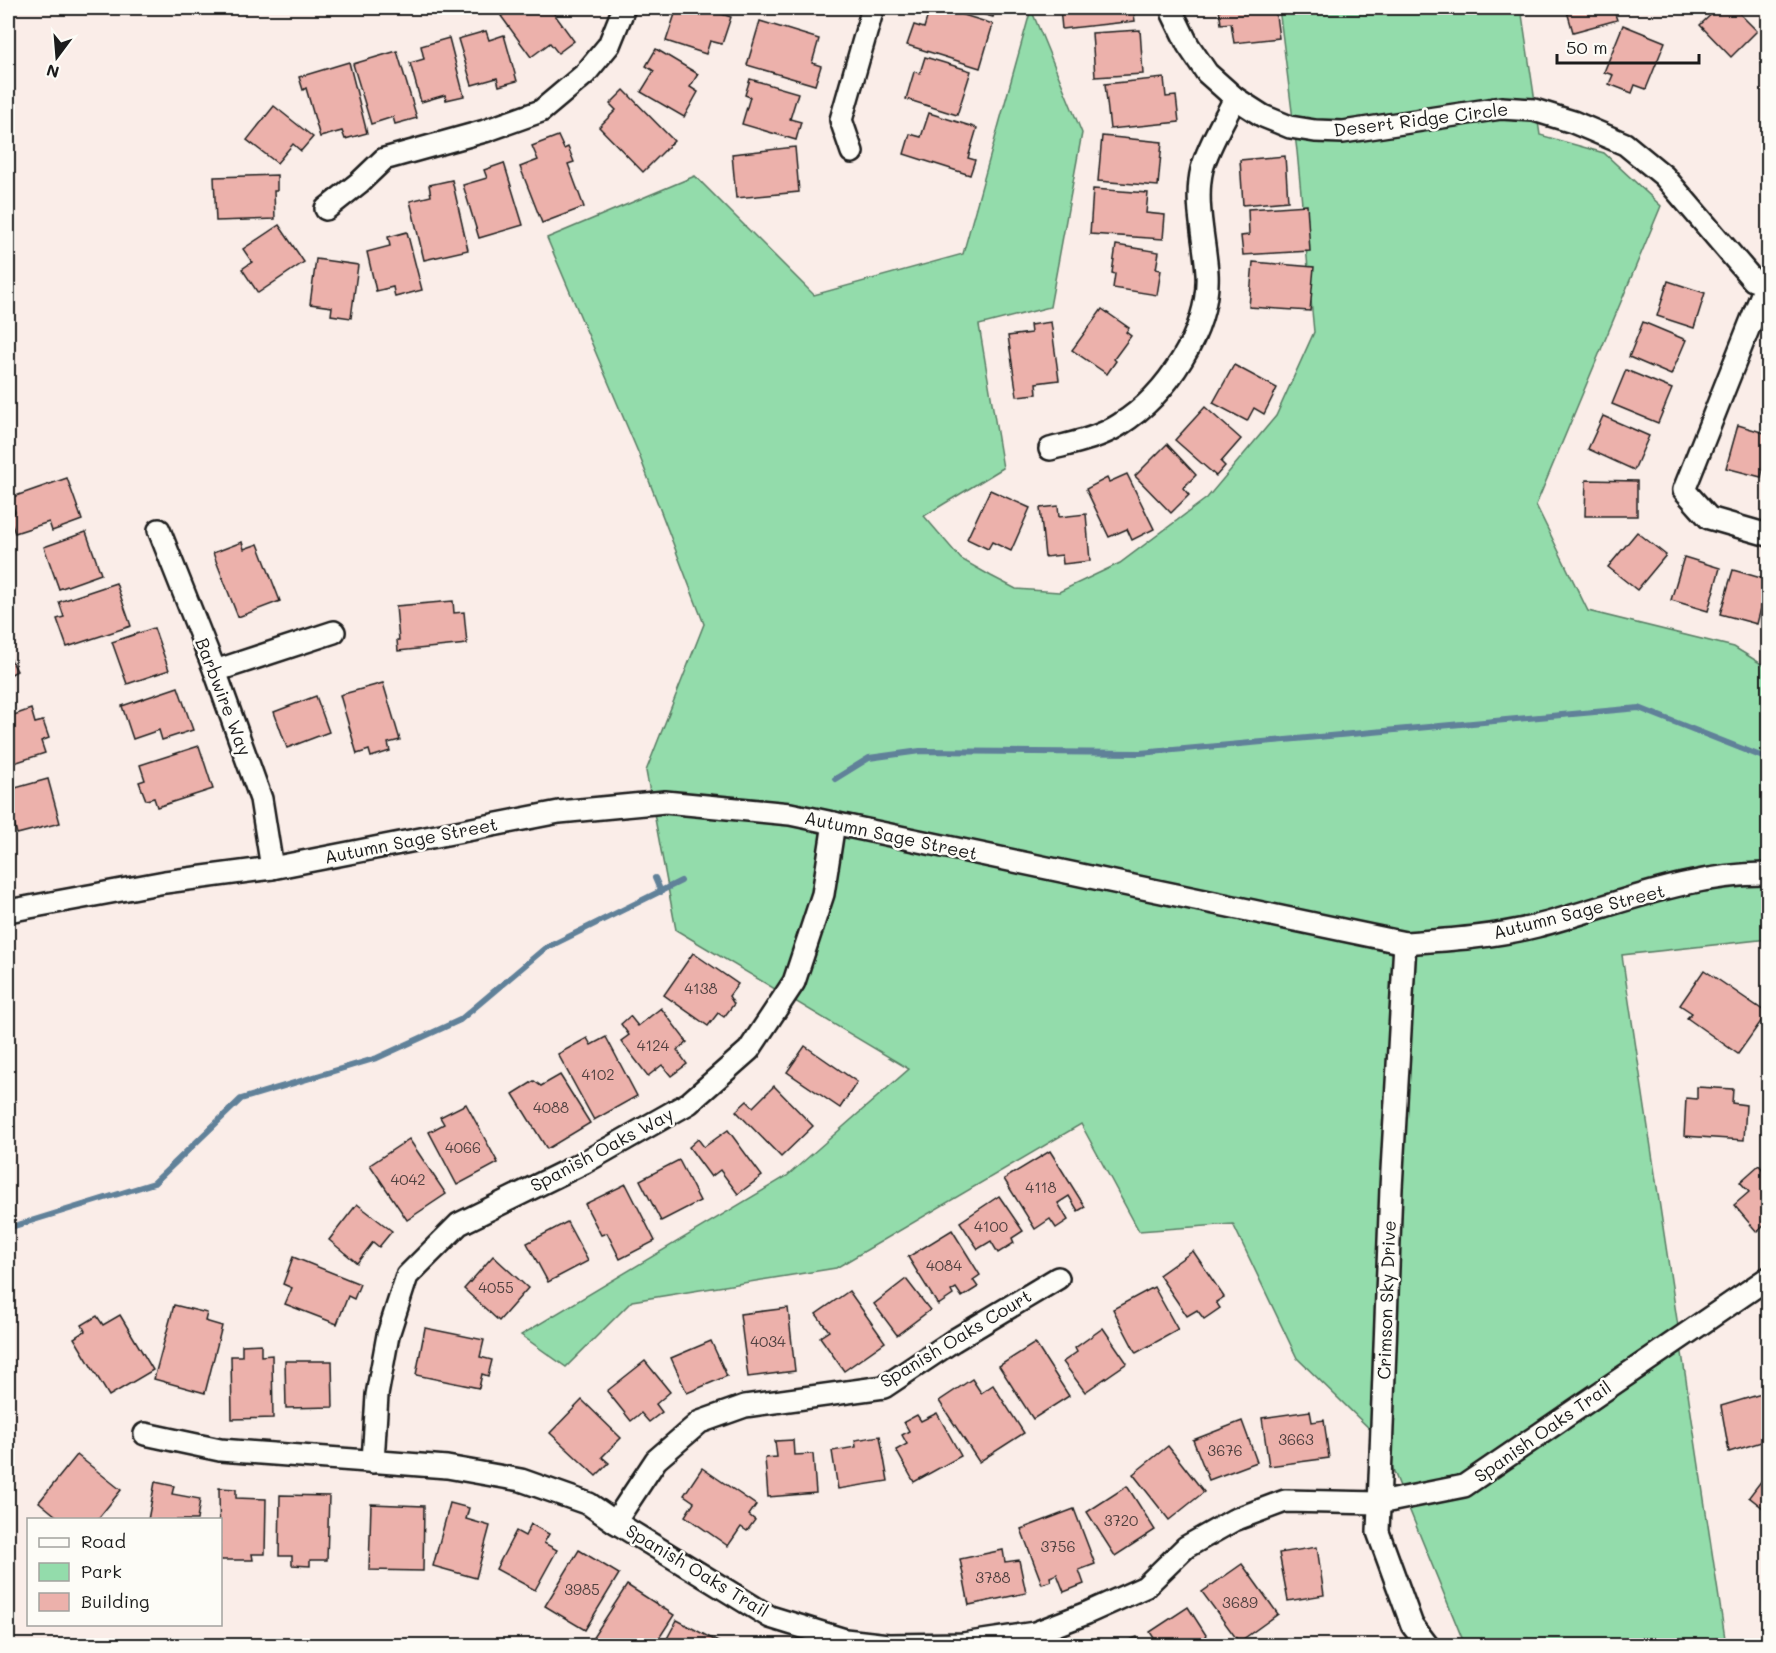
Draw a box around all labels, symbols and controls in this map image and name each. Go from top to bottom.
north arrow [27,27,87,87]
scale bar [1557,27,1700,65]
text: 50 m [1566,35,1608,59]
text: N [44,60,61,84]
street label: Desert Ridge Circle [1332,96,1509,142]
street label: Barbwire Way [190,634,257,759]
street label: Autumn Sage Street [803,805,980,865]
street label: Autumn Sage Street [322,811,500,869]
street label: Autumn Sage Street [1490,878,1667,944]
house number: 4138 [684,978,718,998]
house number: 4124 [637,1035,670,1055]
house number: 4102 [581,1064,615,1084]
house number: 4088 [533,1097,569,1117]
street label: Spanish Oaks Way [526,1101,677,1197]
house number: 4066 [445,1137,481,1157]
house number: 4042 [390,1169,426,1189]
house number: 4118 [1025,1177,1057,1197]
house number: 4100 [974,1216,1008,1236]
street label: Crimson Sky Drive [1371,1220,1401,1380]
house number: 4084 [926,1255,962,1275]
house number: 4055 [478,1277,514,1297]
street label: Spanish Oaks Court [875,1283,1036,1393]
house number: 4034 [750,1331,786,1351]
street label: Spanish Oaks Trail [1469,1375,1616,1488]
house number: 3663 [1278,1429,1314,1449]
house number: 3676 [1207,1440,1243,1460]
house number: 3720 [1104,1510,1138,1530]
legend [27,1518,222,1626]
street label: Spanish Oaks Trail [622,1518,773,1622]
text: Road [81,1529,126,1553]
house number: 3756 [1041,1536,1075,1556]
text: Park [81,1559,122,1583]
house number: 3788 [975,1567,1011,1587]
house number: 3985 [564,1579,600,1599]
text: Building [81,1589,149,1613]
house number: 3689 [1222,1592,1258,1612]

